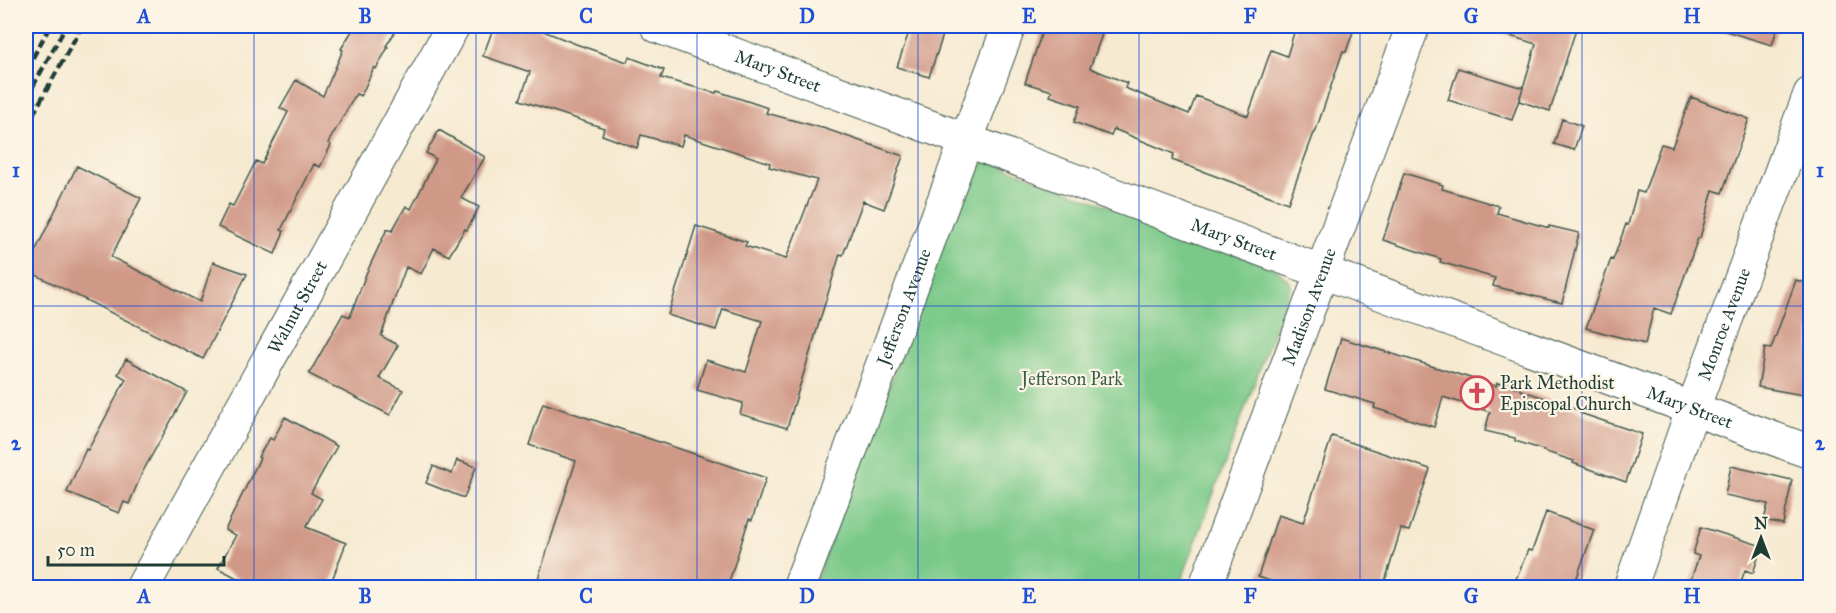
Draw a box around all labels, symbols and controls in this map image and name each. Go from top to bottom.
text: A [135,4,151,28]
text: B [358,4,372,28]
text: C [579,4,593,28]
text: D [799,4,815,28]
text: E [1022,4,1037,28]
text: F [1243,4,1257,28]
text: G [1464,4,1479,28]
text: H [1683,4,1701,28]
street label: Mary Street [732,45,824,97]
text: 1 [12,158,20,182]
text: 1 [1816,158,1824,182]
street label: Mary Street [1188,214,1280,266]
street label: Madison Avenue [1277,245,1341,368]
street label: Jefferson Avenue [871,246,936,371]
street label: Walnut Street [263,256,332,358]
street label: Monroe Avenue [1693,265,1755,384]
park label: Jefferson Park [1019,368,1123,391]
place label: Park Methodist Episcopal Church [1500,372,1632,415]
church icon: Park Methodist Episcopal Church [1459,375,1495,411]
street label: Mary Street [1644,381,1736,434]
text: 2 [11,431,22,455]
text: 2 [1815,431,1826,455]
north arrow [1731,508,1791,568]
text: N [1754,514,1768,533]
scale bar [48,529,224,567]
text: 50 m [57,539,95,561]
text: A [135,584,151,608]
text: B [358,584,372,608]
text: C [579,584,593,608]
text: D [799,584,815,608]
text: E [1022,584,1037,608]
text: F [1243,584,1257,608]
text: G [1464,584,1479,608]
text: H [1683,584,1701,608]

